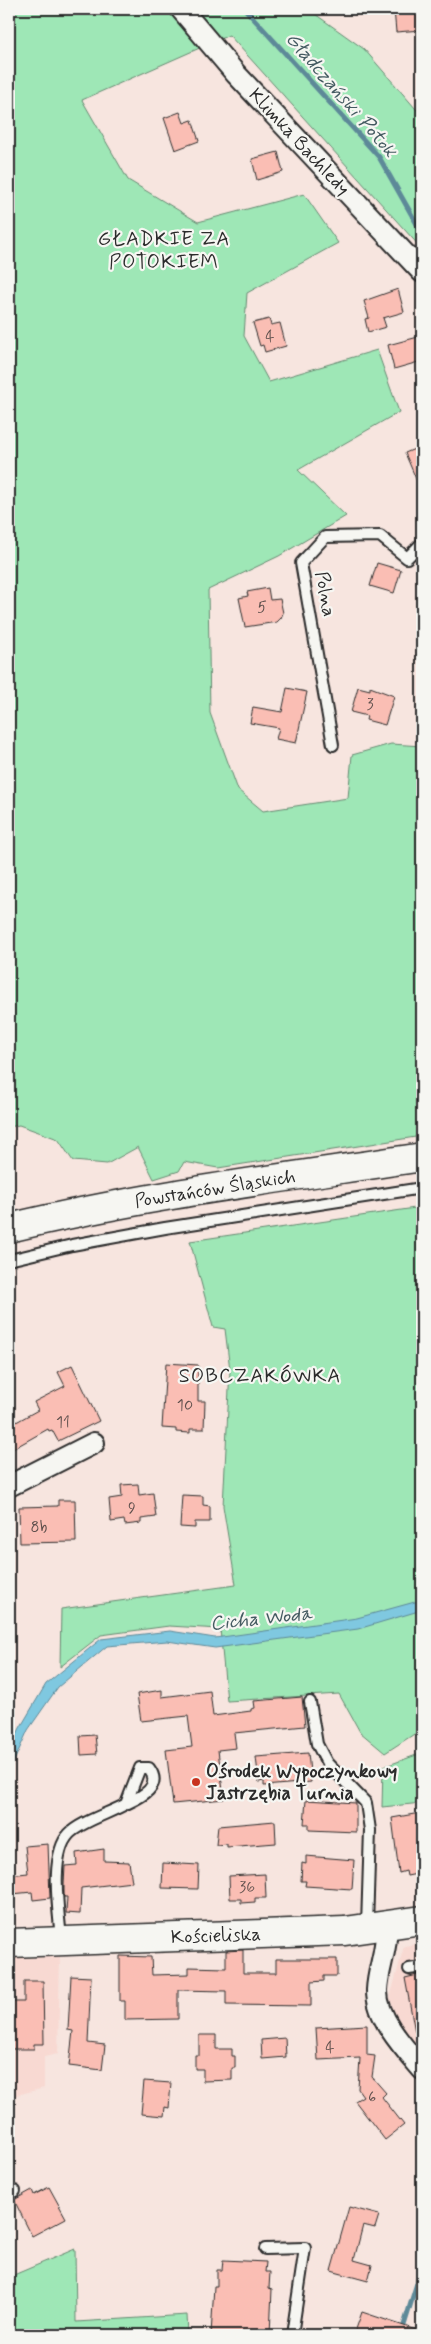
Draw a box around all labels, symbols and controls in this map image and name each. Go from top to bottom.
water label: Gładczański Potok [279,26,404,164]
street label: Klimka Bachledy [243,83,355,201]
district label: GŁADKIE ZA POTOKIEM [98,226,230,276]
house number: 4 [265,326,275,347]
street label: Polna [309,569,341,619]
house number: 5 [257,597,267,618]
house number: 3 [366,694,374,715]
street label: Powstańców Śląskich [133,1163,297,1214]
district label: SOBCZAKÓWKA [179,1363,341,1390]
house number: 10 [177,1395,193,1416]
house number: 11 [56,1412,70,1433]
house number: 9 [128,1498,136,1519]
house number: 8b [31,1517,48,1538]
water label: Cicha Woda [209,1600,314,1638]
place label: Ośrodek Wypoczynkowy Jastrzębia Turnia [206,1759,398,1806]
marker: Ośrodek Wypoczynkowy Jastrzębia Turnia [190,1776,202,1788]
house number: 36 [239,1877,255,1898]
street label: Kościeliska [170,1922,262,1950]
house number: 4 [325,2037,335,2058]
house number: 6 [368,2087,376,2108]

